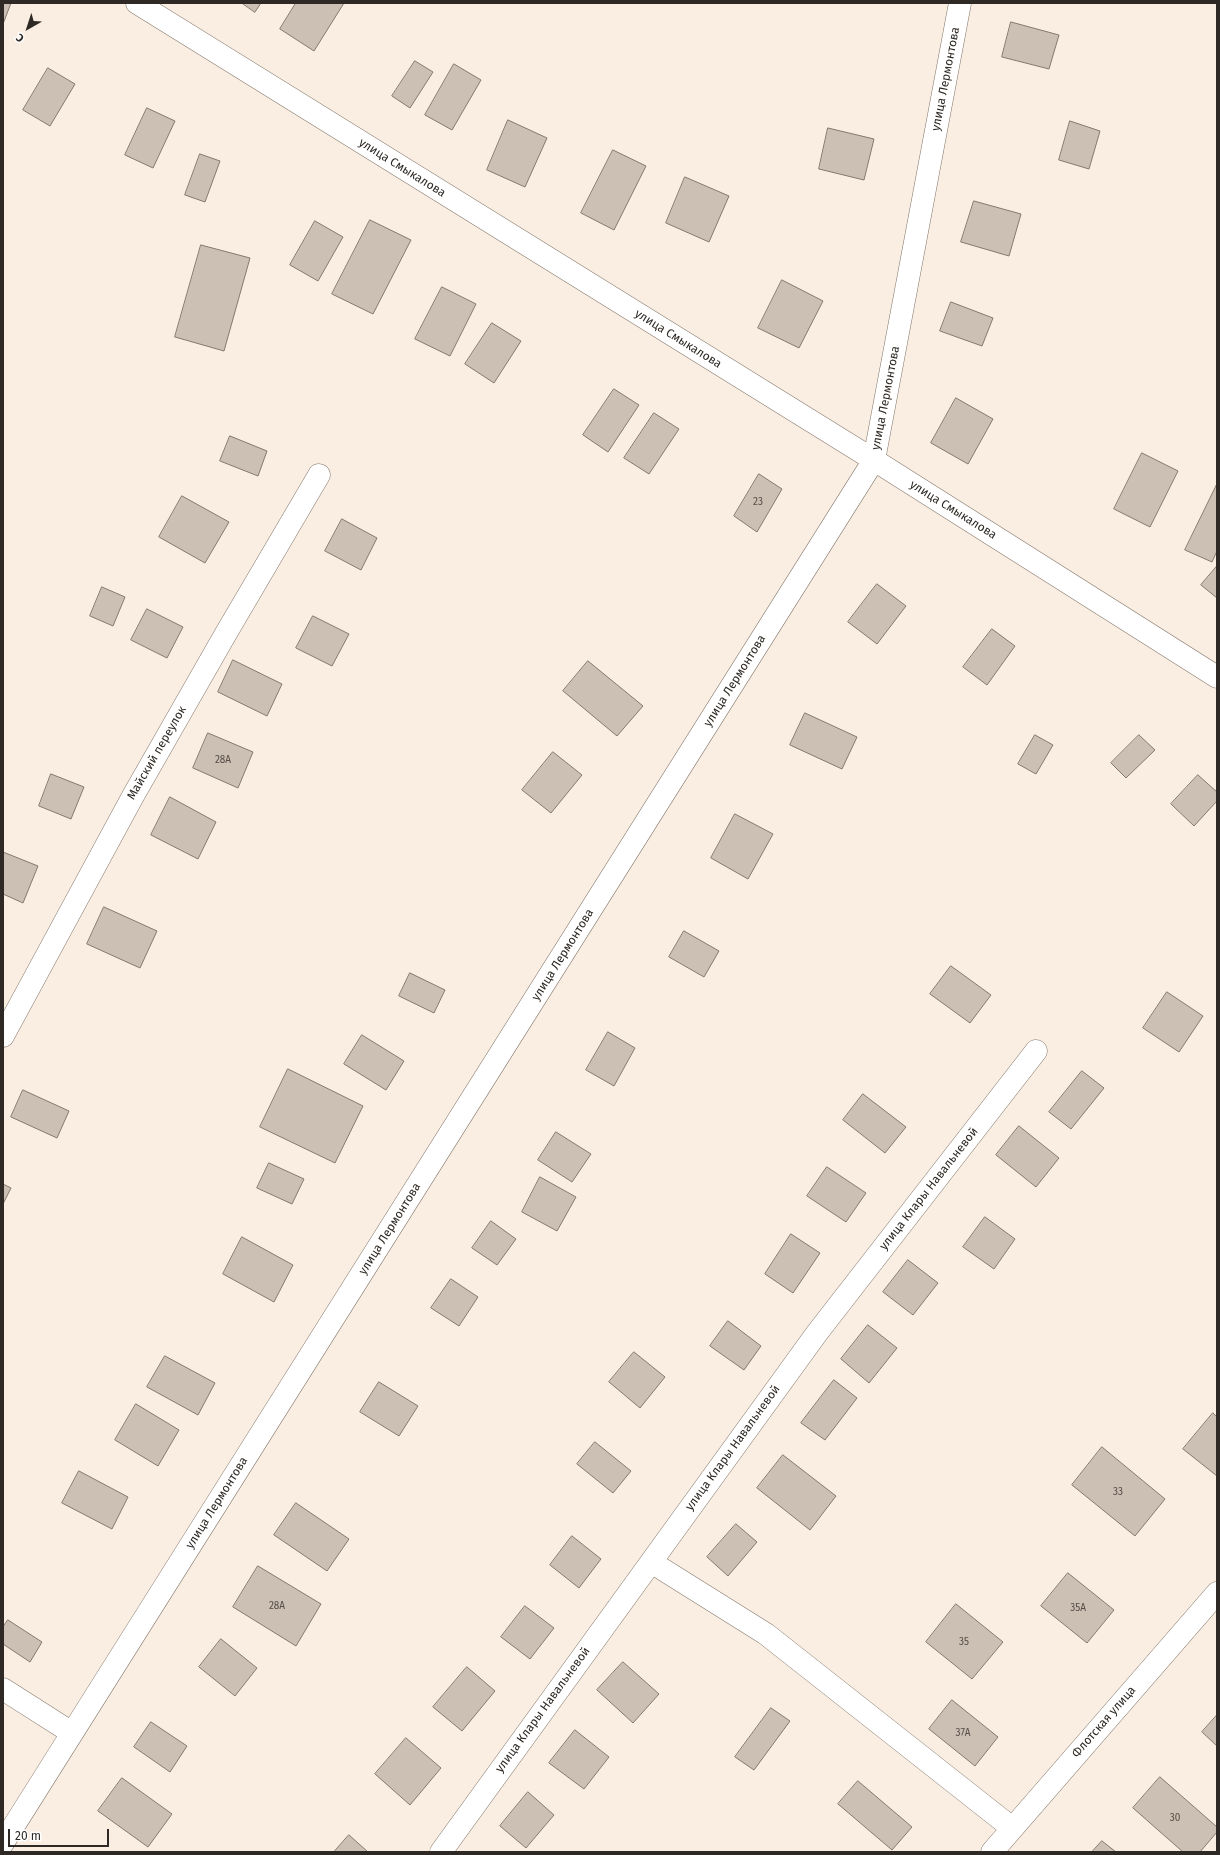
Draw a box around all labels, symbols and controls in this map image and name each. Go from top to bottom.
north arrow [8,8,48,48]
street label: улица Лермонтова [929,26,963,132]
text: С [14,31,27,45]
street label: улица Смыкалова [356,135,448,201]
street label: улица Смыкалова [632,306,724,372]
street label: улица Лермонтова [869,345,903,451]
street label: улица Смыкалова [907,477,999,543]
house number: 23 [753,496,763,508]
street label: улица Лермонтова [701,632,769,730]
street label: Майский переулок [124,704,190,802]
house number: 28А [215,754,231,766]
street label: улица Лермонтова [529,906,597,1004]
street label: улица Клары Навальневой [877,1125,981,1253]
street label: улица Лермонтова [356,1180,424,1278]
street label: улица Клары Навальневой [683,1382,783,1514]
street label: улица Лермонтова [183,1454,251,1552]
house number: 33 [1113,1486,1123,1498]
house number: 28А [269,1600,285,1612]
house number: 35А [1070,1602,1086,1614]
house number: 35 [959,1636,969,1648]
street label: улица Клары Навальневой [493,1644,593,1776]
street label: Флотская улица [1069,1683,1139,1761]
house number: 37А [956,1727,970,1739]
house number: 30 [1170,1812,1180,1824]
scale bar [10,1821,111,1847]
text: 20 m [15,1829,41,1843]

